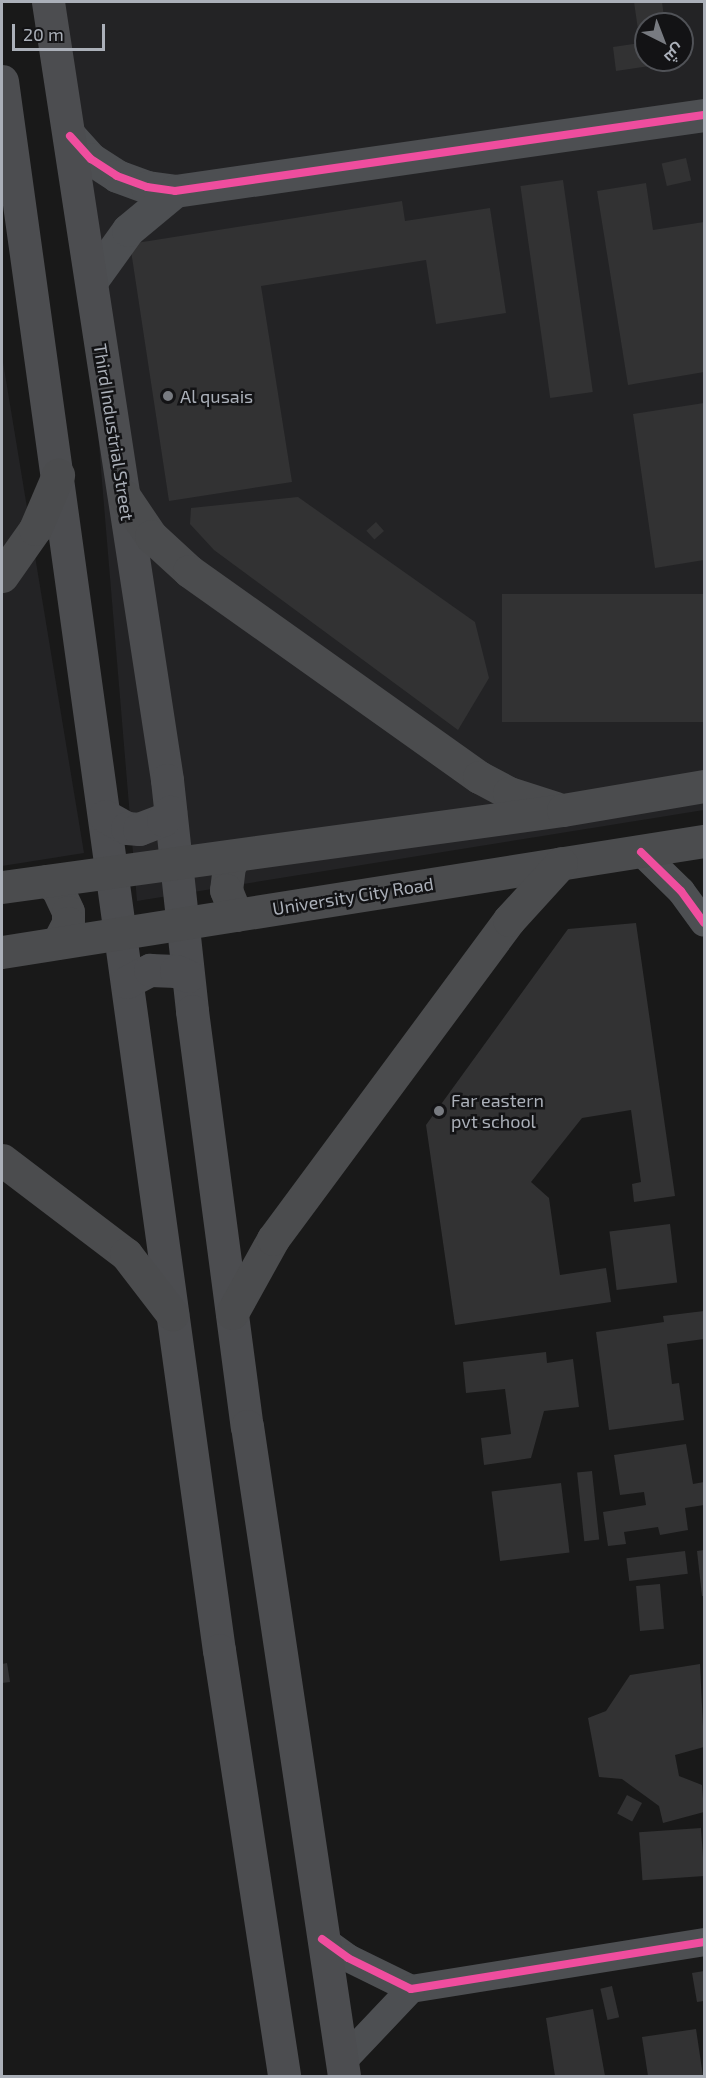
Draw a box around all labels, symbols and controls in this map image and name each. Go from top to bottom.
scale bar [15,12,108,50]
north arrow [634,12,694,72]
text: 20 m [23,23,64,45]
text: ش [661,40,689,68]
street label: Third Industrial Street [89,342,139,522]
place label: Al qusais [180,385,254,407]
marker: Al qusais [161,389,175,403]
street label: University City Road [270,873,436,919]
place label: Far eastern pvt school [451,1090,544,1132]
marker: Far eastern pvt school [432,1104,446,1118]

